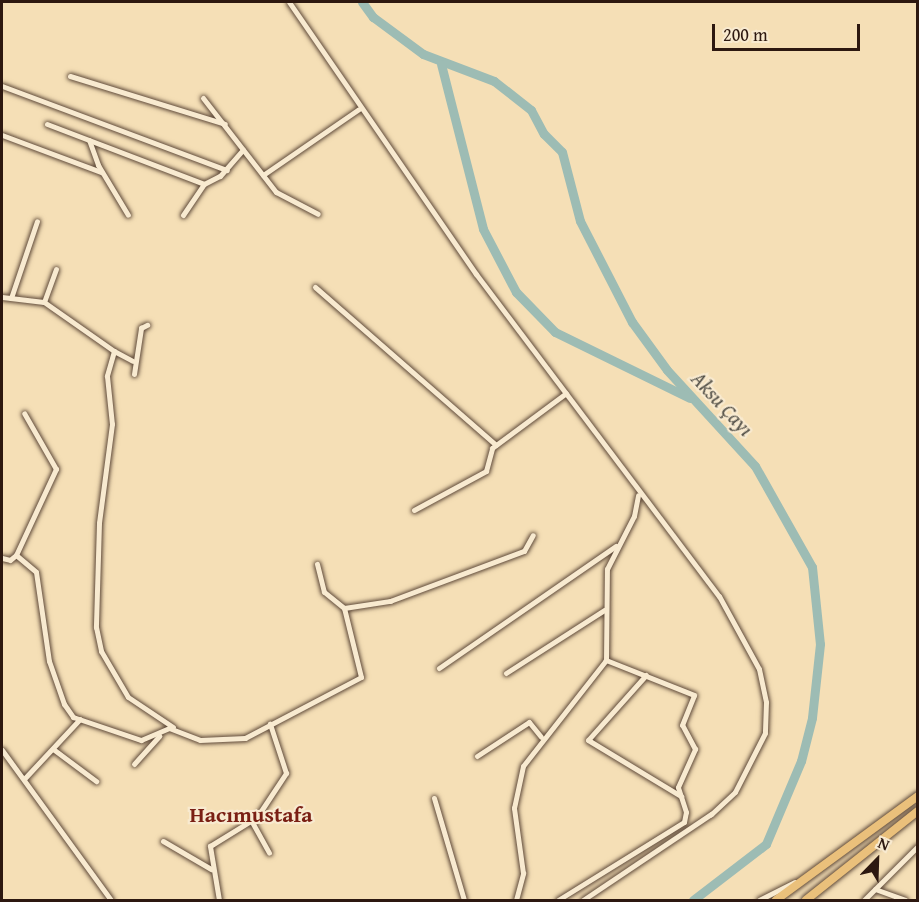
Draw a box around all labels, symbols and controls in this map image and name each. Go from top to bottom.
scale bar [715,12,864,50]
text: 200 m [723,21,768,48]
water label: Aksu Çayı [686,366,758,442]
district label: Hacımustafa [190,802,312,828]
north arrow [847,830,907,890]
text: N [874,830,894,857]

